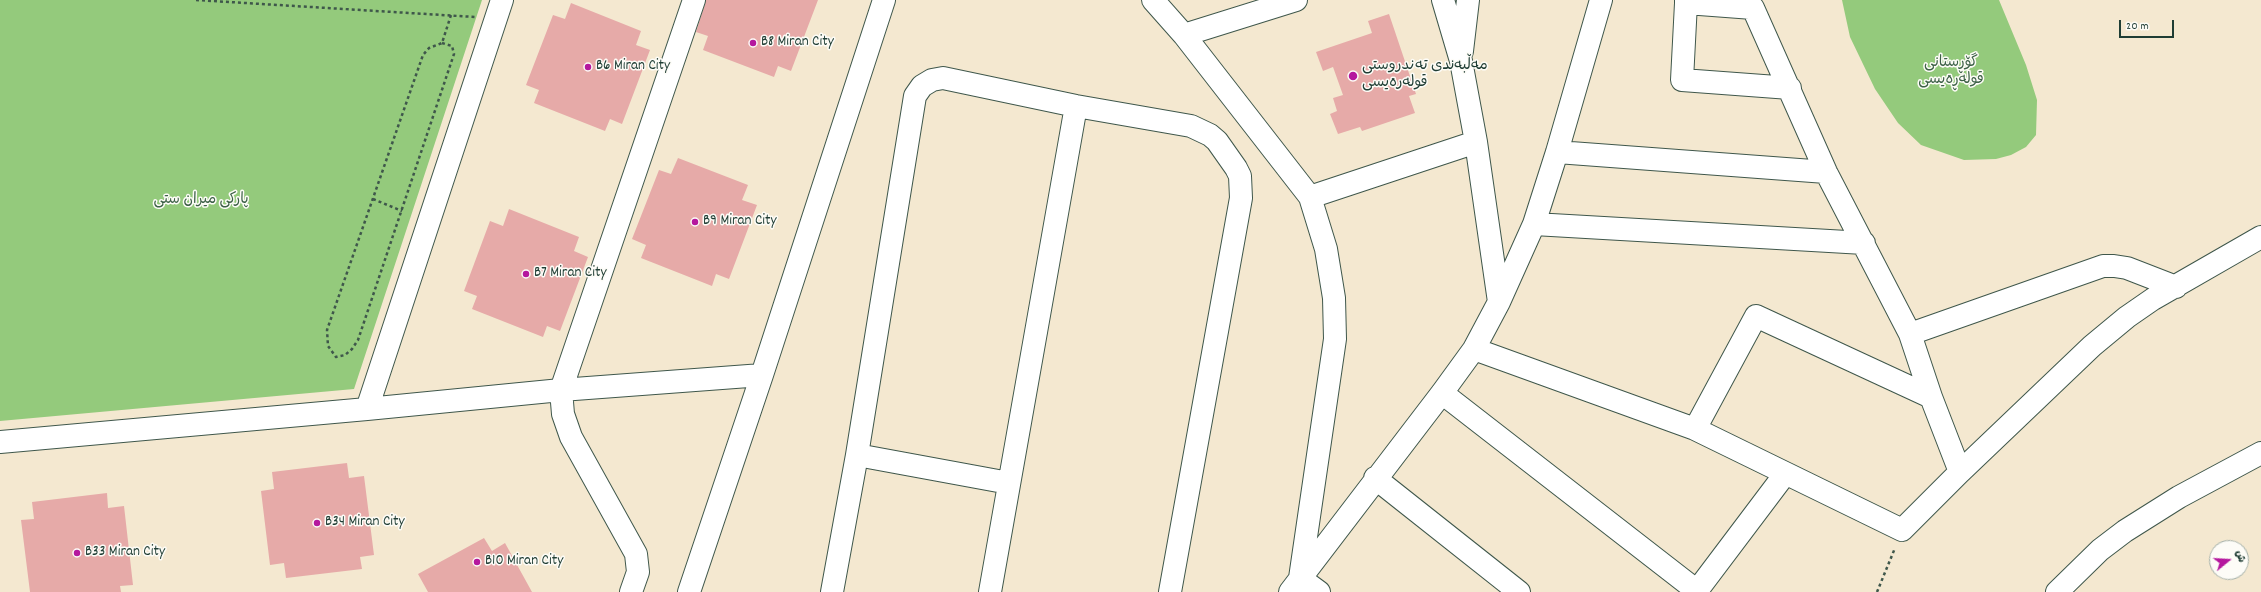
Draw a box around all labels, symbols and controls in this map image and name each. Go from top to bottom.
scale bar [2121,12,2176,38]
text: 20 m [2126,18,2149,35]
place label: B8 Miran City [761,34,834,52]
marker: B8 Miran City [748,38,758,48]
park label: گۆڕستانی قولەڕەیسی [1918,55,1984,90]
place label: B6 Miran City [596,58,670,76]
place label: مەڵبەندی تەندروستی قولەرەیسی [1362,58,1488,93]
marker: B6 Miran City [583,62,593,72]
marker: مەڵبەندی تەندروستی قولەرەیسی [1347,70,1359,82]
park label: پارکی میران ستی [153,192,249,210]
place label: B9 Miran City [703,213,777,231]
marker: B9 Miran City [690,217,700,227]
place label: B7 Miran City [534,265,607,283]
marker: B7 Miran City [521,269,531,279]
place label: B34 Miran City [325,514,405,532]
marker: B34 Miran City [312,518,322,528]
north arrow [2209,540,2249,580]
place label: B33 Miran City [85,544,165,562]
marker: B33 Miran City [72,548,82,558]
text: ش [2230,548,2249,565]
place label: B10 Miran City [485,553,563,571]
marker: B10 Miran City [472,557,482,567]

